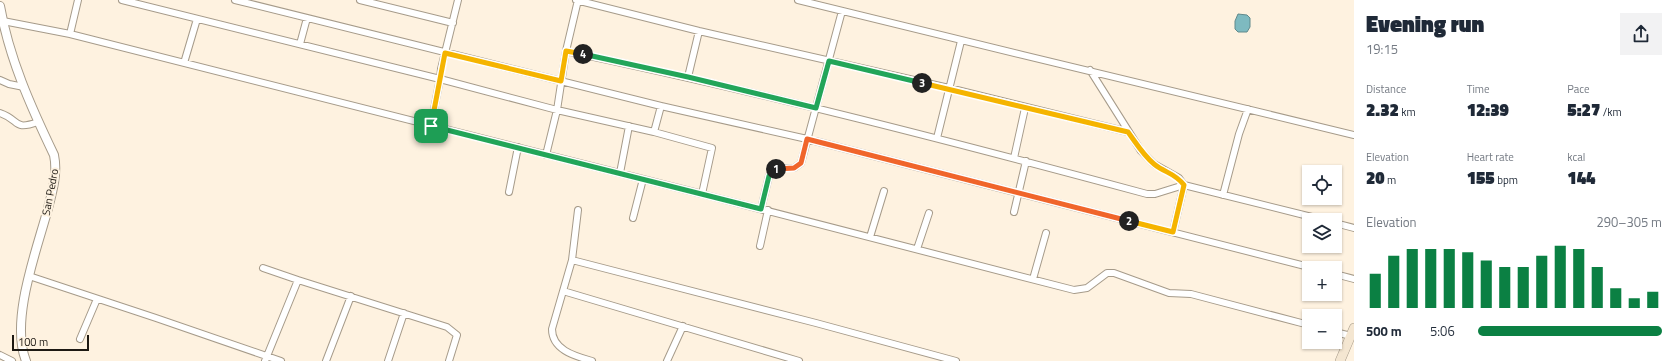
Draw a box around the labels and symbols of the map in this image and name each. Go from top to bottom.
pin: 4 [573,44,593,64]
pin: 3 [912,73,932,93]
pin [414,109,448,143]
pin: 1 [766,159,786,179]
street label: San Pedro [38,167,62,217]
pin: 2 [1119,211,1139,231]
scale bar [12,333,89,352]

